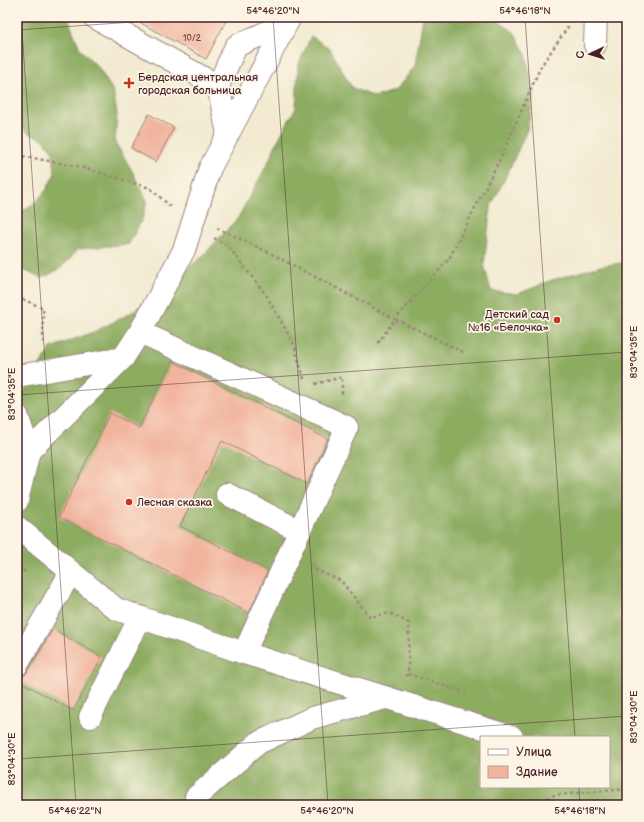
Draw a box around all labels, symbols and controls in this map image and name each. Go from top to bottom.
text: 54°46'20"N [246,5,300,17]
text: 54°46'18"N [499,5,551,17]
house number: 10/2 [183,33,202,44]
north arrow [570,34,610,74]
text: С [574,50,587,59]
place label: Бердская центральная городская больница [138,71,258,97]
marker: Бердская центральная городская больница [123,77,135,89]
place label: Детский сад №16 «Белочка» [468,308,549,334]
marker: Детский сад №16 «Белочка» [552,315,562,325]
text: 83°04'35"E [628,325,640,378]
text: 83°04'35"E [6,367,18,420]
place label: Лесная сказка [136,496,213,509]
marker: Лесная сказка [124,497,134,507]
text: 83°04'30"E [628,690,640,743]
text: 83°04'30"E [6,732,18,785]
legend [480,736,610,788]
text: Улица [516,745,552,760]
text: Здание [516,765,558,780]
text: 54°46'22"N [48,805,102,817]
text: 54°46'20"N [300,805,354,817]
text: 54°46'18"N [554,805,606,817]

